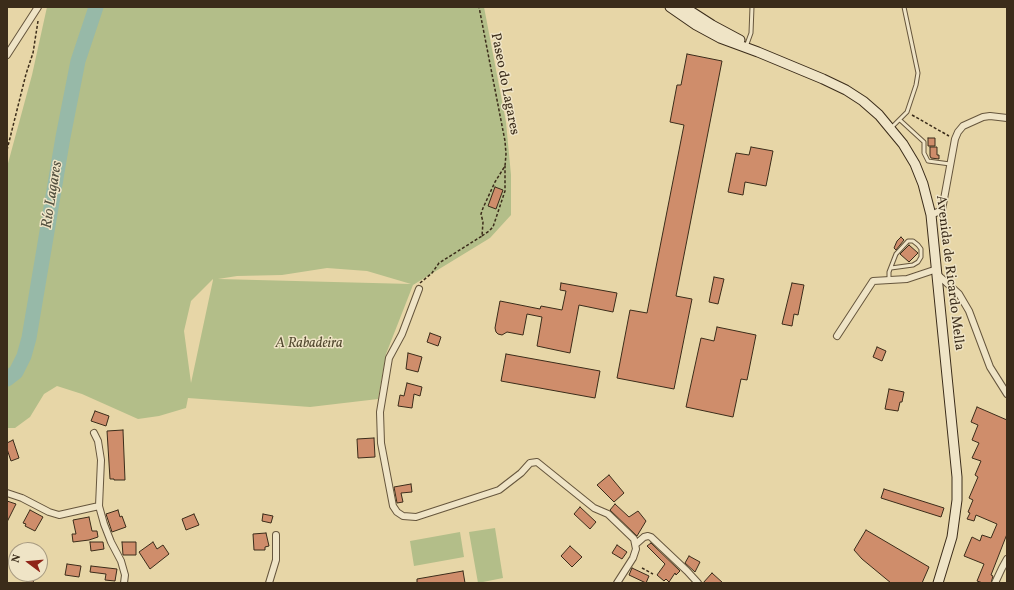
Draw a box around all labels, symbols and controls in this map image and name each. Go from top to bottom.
street label: Paseo do Lagares [486,32,522,136]
water label: Río Lagares [39,160,67,230]
street label: Avenida de Ricardo Mella [931,194,967,352]
park label: A Rabadeira [275,336,343,352]
north arrow [8,542,48,582]
text: N [9,553,25,565]

